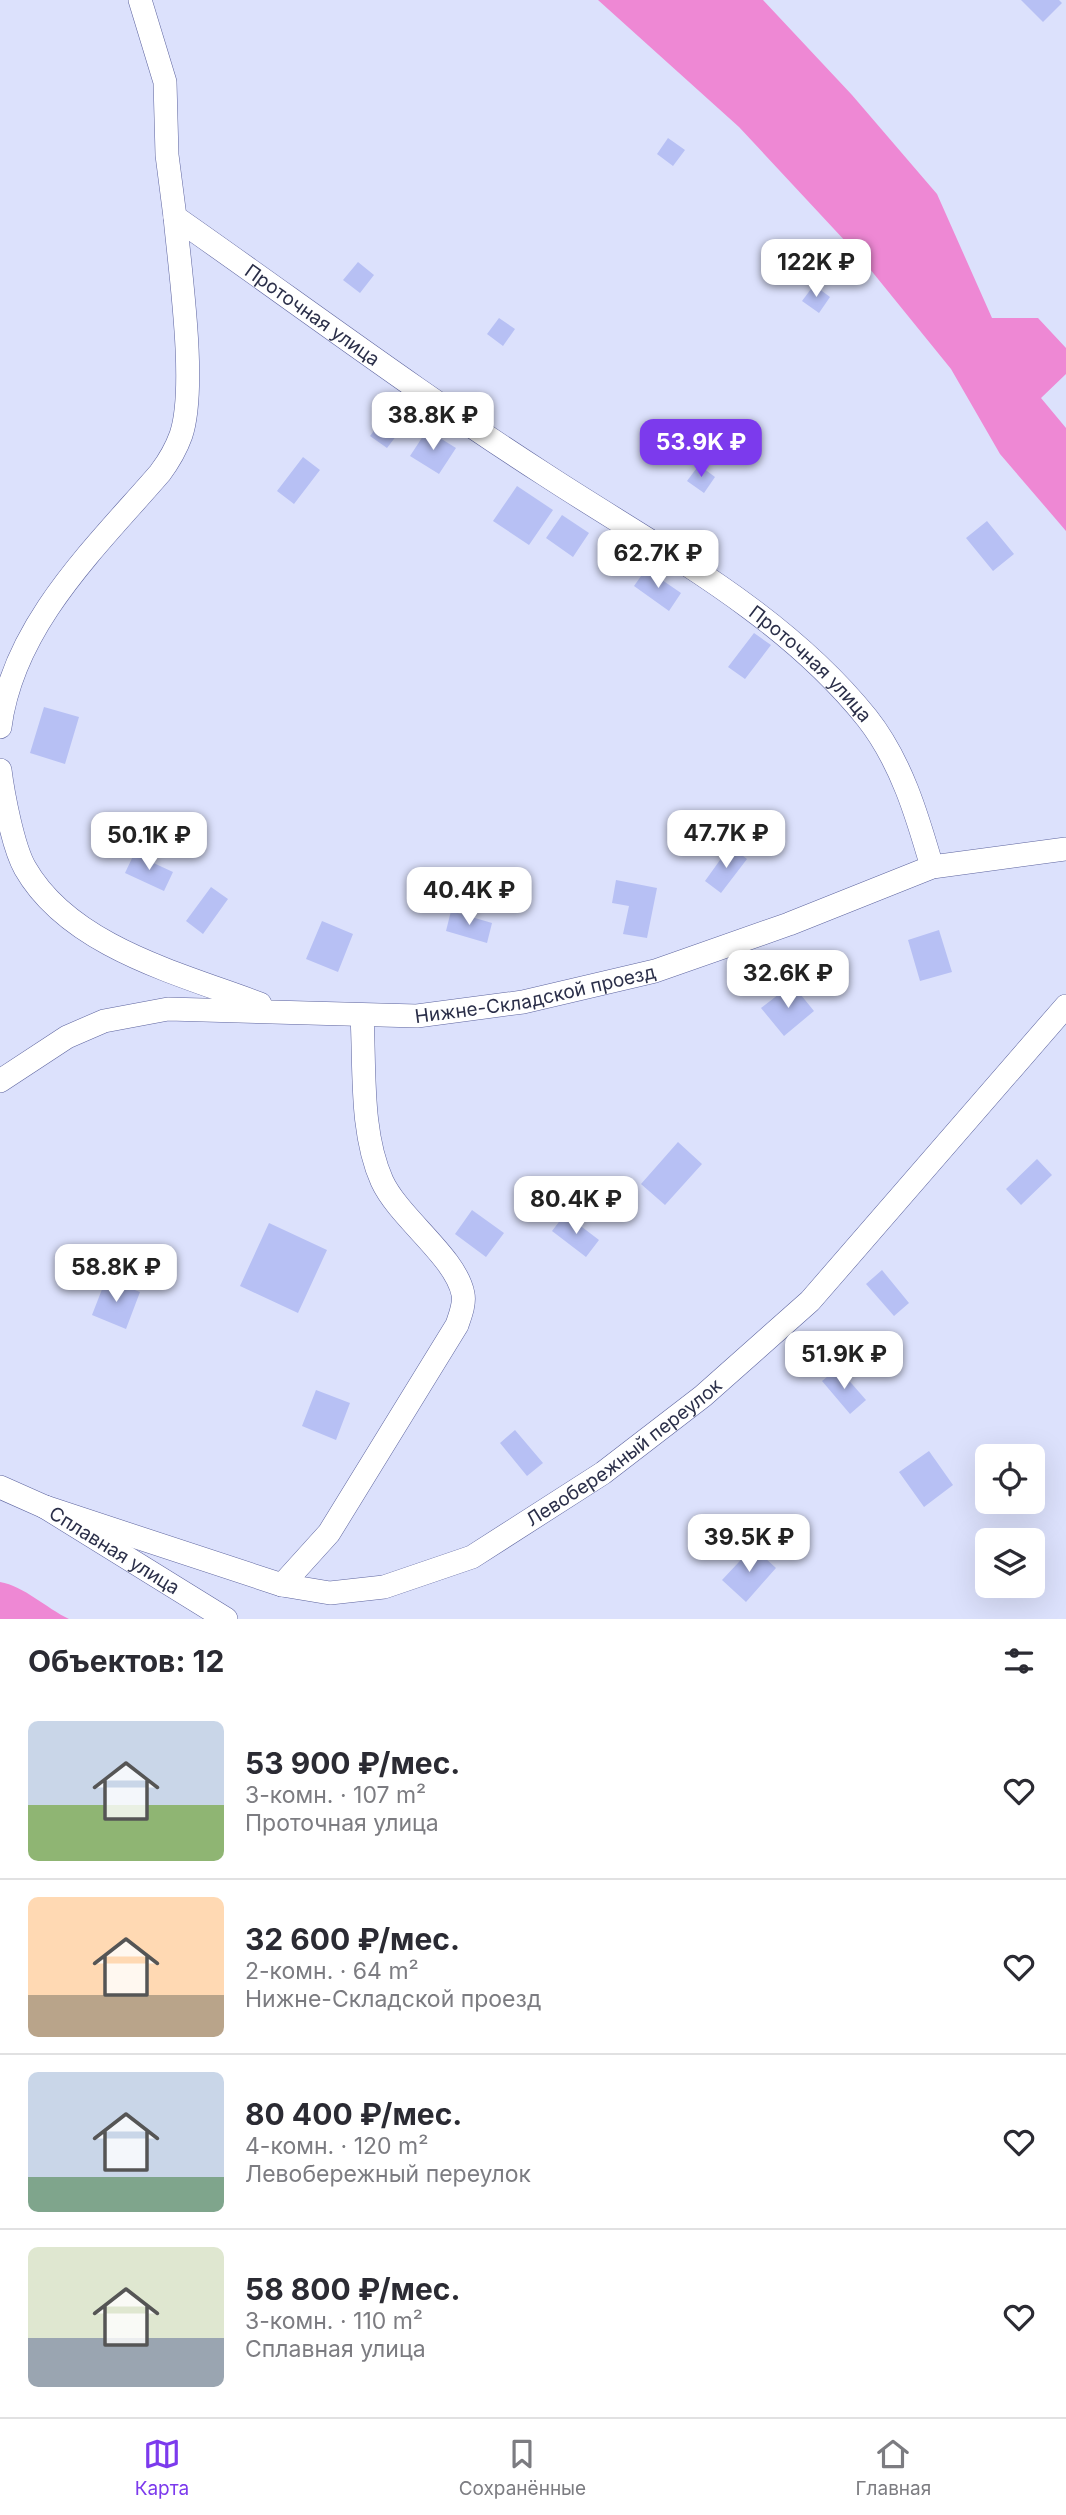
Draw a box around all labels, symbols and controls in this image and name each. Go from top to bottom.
pin: 122K ₽ [759,240,873,299]
text: 122K ₽ [777,248,855,276]
street label: Проточная улица [241,259,384,371]
pin: 38.8K ₽ [368,392,498,452]
text: 38.8K ₽ [388,401,478,429]
pin: 53.9K ₽ [636,420,766,479]
text: 53.9K ₽ [656,428,746,456]
pin: 62.7K ₽ [593,530,723,590]
text: 62.7K ₽ [614,539,702,567]
street label: Проточная улица [745,600,877,726]
pin: 47.7K ₽ [661,810,791,870]
pin: 50.1K ₽ [84,812,214,872]
text: 47.7K ₽ [683,819,769,847]
text: 50.1K ₽ [107,821,191,849]
pin: 40.4K ₽ [404,867,534,927]
text: 40.4K ₽ [423,876,515,904]
pin: 32.6K ₽ [723,950,853,1010]
text: 32.6K ₽ [743,959,833,987]
street label: Нижне-Складской проезд [413,960,658,1028]
pin: 80.4K ₽ [511,1176,641,1236]
text: 80.4K ₽ [530,1185,622,1213]
pin: 58.8K ₽ [51,1244,181,1304]
text: 58.8K ₽ [71,1253,161,1281]
pin: 51.9K ₽ [779,1332,909,1391]
text: 51.9K ₽ [801,1340,887,1368]
street label: Левобережный переулок [522,1373,727,1531]
map controls [975,1444,1045,1598]
button: locate [975,1444,1045,1514]
street label: Сплавная улица [45,1501,184,1599]
pin: 39.5K ₽ [684,1514,814,1574]
text: 39.5K ₽ [704,1523,794,1551]
button: layers [975,1528,1045,1598]
icon: filters [1000,1642,1038,1680]
text: Объектов: 12 [28,1643,224,1679]
text: 53 900 ₽/мес. [245,1745,460,1781]
icon: home [84,1749,168,1833]
icon: heart [1000,1772,1038,1810]
text: 3-комн. · 107 m² [245,1781,426,1809]
text: Проточная улица [245,1809,439,1837]
text: 32 600 ₽/мес. [245,1921,460,1957]
icon: home [84,1925,168,2009]
icon: heart [1000,1948,1038,1986]
text: 2-комн. · 64 m² [245,1957,419,1985]
text: Нижне-Складской проезд [245,1985,541,2013]
text: 80 400 ₽/мес. [245,2096,462,2132]
icon: home [84,2100,168,2184]
icon: heart [1000,2123,1038,2161]
text: 4-комн. · 120 m² [245,2132,428,2160]
text: Левобережный переулок [245,2160,531,2188]
text: 58 800 ₽/мес. [245,2271,461,2307]
icon: home [84,2275,168,2359]
icon: heart [1000,2298,1038,2336]
text: 3-комн. · 110 m² [245,2307,423,2335]
text: Сплавная улица [245,2335,426,2363]
tab: Карта [135,2435,189,2500]
tab: Сохранённые [459,2435,586,2500]
tab: Главная [856,2435,931,2500]

